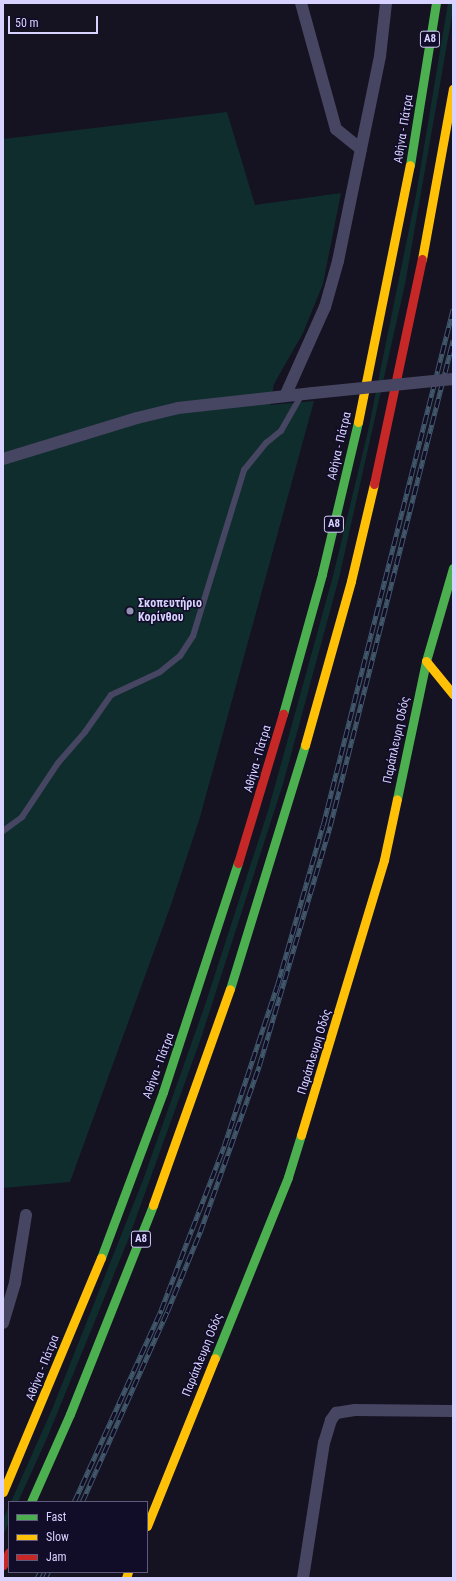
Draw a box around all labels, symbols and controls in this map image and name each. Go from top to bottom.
scale bar [10,8,100,34]
text: 50 m [15,16,39,30]
road number: Α8 [419,30,441,48]
street label: Αθήνα - Πάτρα [391,94,417,164]
street label: Αθήνα - Πάτρα [325,411,355,481]
road number: Α8 [323,515,345,533]
place label: Σκοπευτήριο Κορίνθου [138,597,202,625]
marker: Σκοπευτήριο Κορίνθου [125,606,135,616]
street label: Παράπλευρη Οδός [381,695,413,785]
street label: Αθήνα - Πάτρα [242,724,274,794]
street label: Παράπλευρη Οδός [295,1008,335,1096]
street label: Αθήνα - Πάτρα [140,1031,178,1101]
road number: Α8 [130,1230,152,1248]
street label: Παράπλευρη Οδός [180,1311,226,1399]
street label: Αθήνα - Πάτρα [23,1333,63,1403]
legend [8,1501,148,1573]
text: Fast [46,1510,66,1524]
text: Slow [46,1530,69,1544]
text: Jam [46,1550,67,1564]

